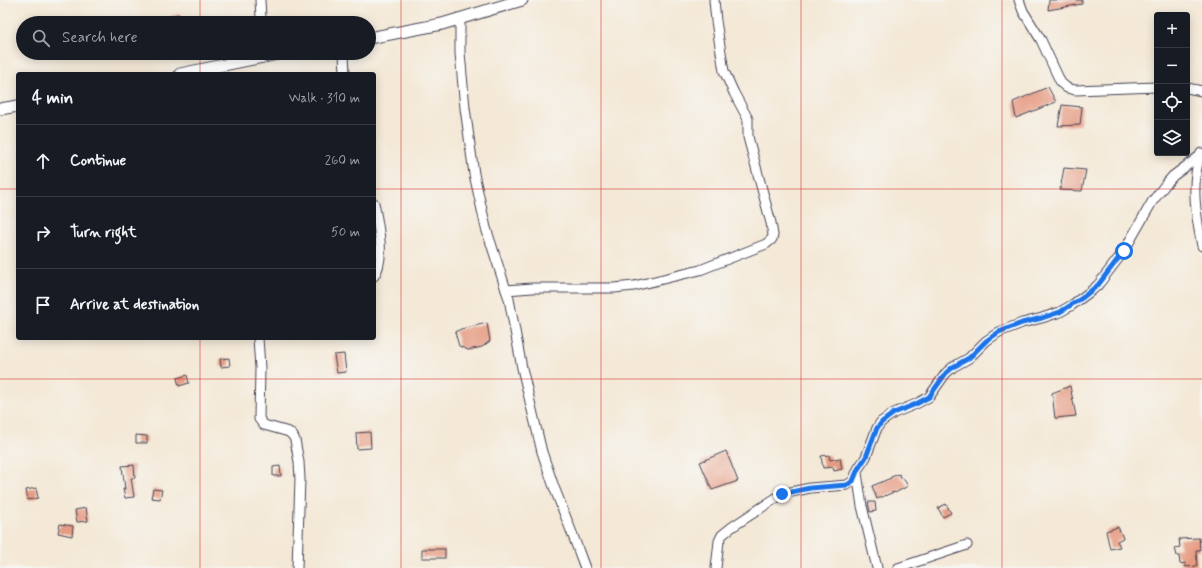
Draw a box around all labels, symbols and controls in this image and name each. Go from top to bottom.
map controls [1154,12,1190,156]
button: + [1154,12,1190,48]
search box [16,16,376,60]
icon: search [30,27,52,49]
text: Search here [62,28,138,48]
button: − [1154,48,1190,84]
button: locate [1154,84,1190,120]
text: 4 min [32,87,73,109]
text: Walk · 310 m [289,90,360,107]
button: layers [1154,120,1190,156]
icon: ahead [32,150,54,172]
text: Continue [70,151,126,171]
text: 260 m [325,152,360,169]
icon: right [32,222,54,244]
text: Turn right [70,223,137,243]
text: 50 m [331,224,360,241]
route start [1115,242,1133,260]
icon: arrive [32,294,54,316]
text: Arrive at destination [70,295,199,315]
route end [773,485,791,503]

